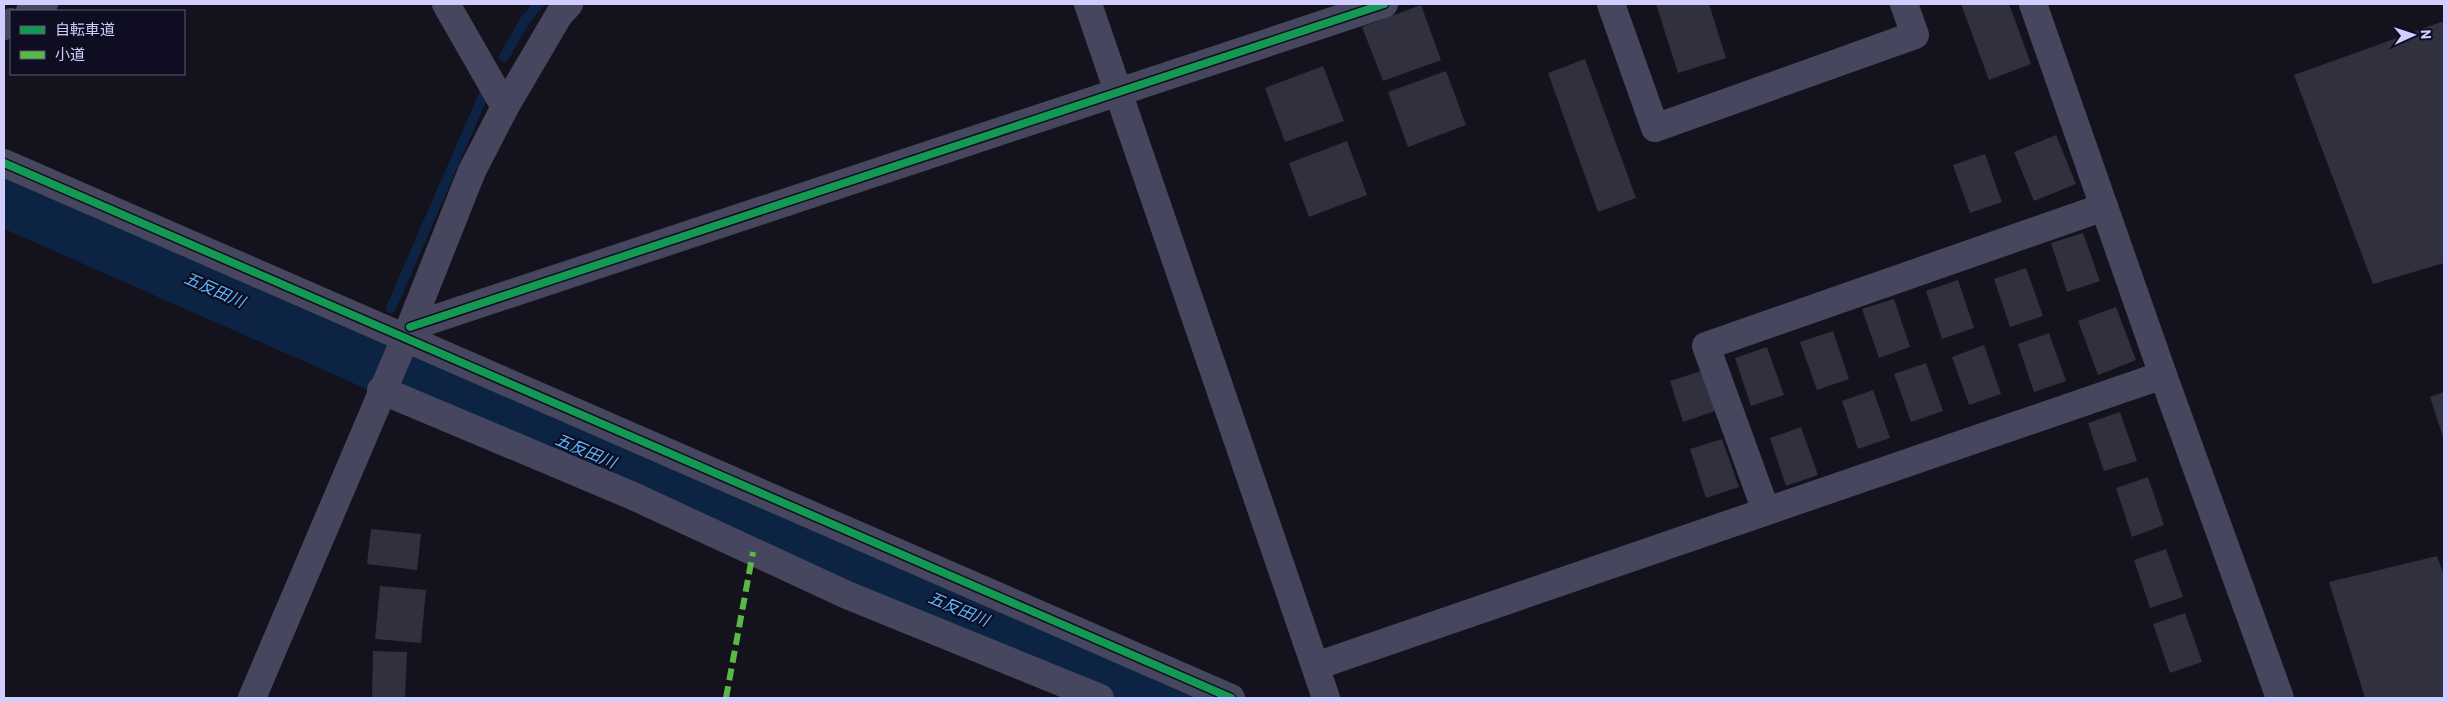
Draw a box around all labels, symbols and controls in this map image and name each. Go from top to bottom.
legend [10,10,185,75]
north arrow [2388,10,2438,60]
text: 自転車道 [55,20,115,38]
text: N [2418,29,2435,39]
text: 小道 [55,45,85,63]
water label: 五反田川 [182,267,250,312]
water label: 五反田川 [553,429,621,472]
water label: 五反田川 [926,587,994,630]

